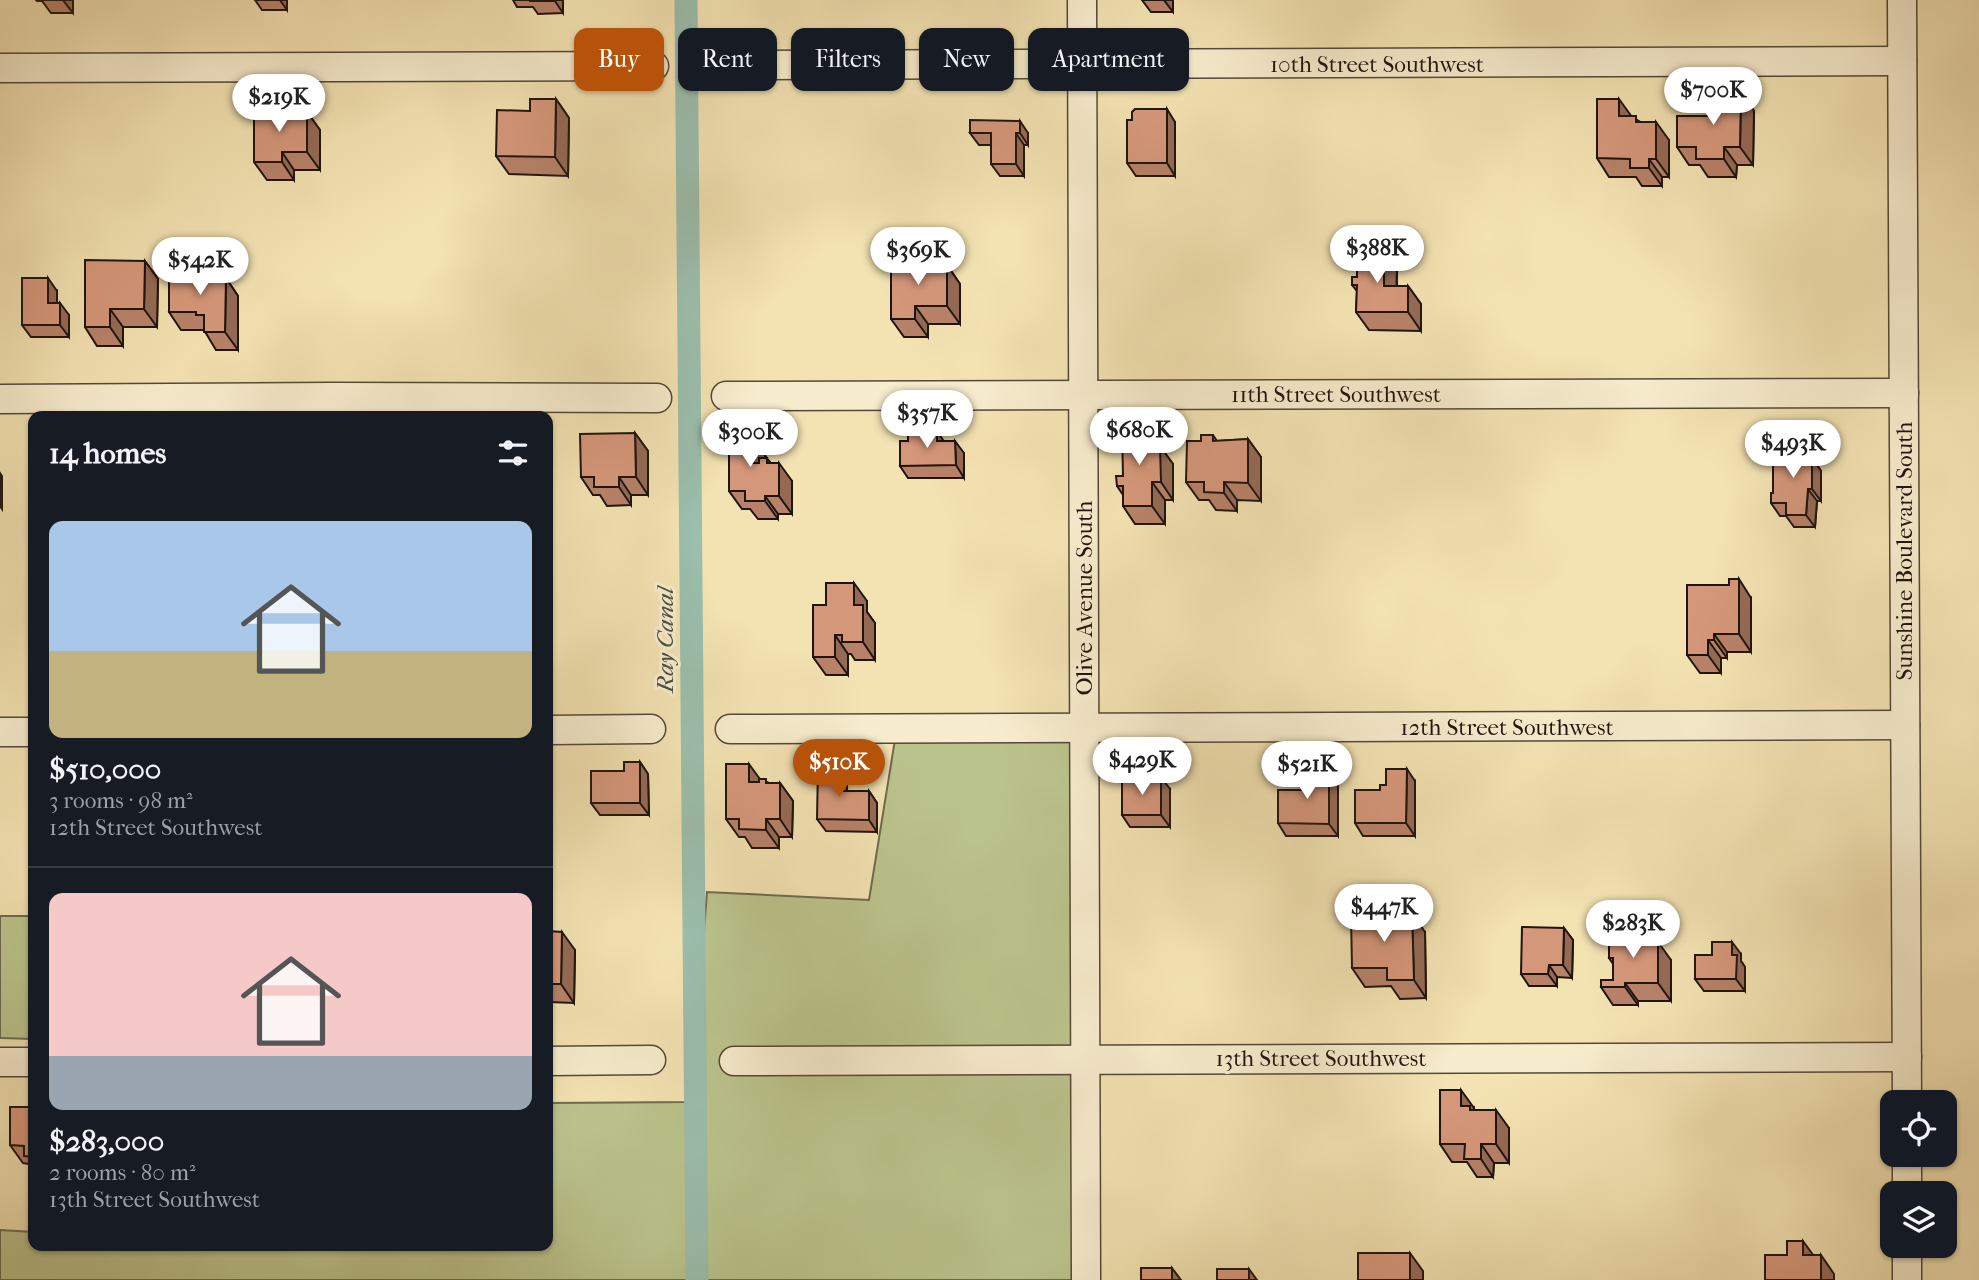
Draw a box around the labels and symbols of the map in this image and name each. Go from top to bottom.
street label: 10th Street Southwest [1270,51,1484,78]
pin: $700K [1664,68,1762,127]
pin: $219K [230,74,328,134]
pin: $388K [1328,226,1426,285]
pin: $369K [869,228,967,287]
pin: $542K [151,238,249,297]
street label: 11th Street Southwest [1231,381,1441,408]
pin: $357K [878,391,976,450]
pin: $680K [1090,407,1188,467]
pin: $300K [701,410,799,469]
pin: $493K [1744,420,1842,480]
street label: Sunshine Boulevard South [1891,421,1918,680]
street label: Olive Avenue South [1071,500,1098,695]
water label: Ray Canal [651,584,679,695]
street label: 12th Street Southwest [1400,714,1614,741]
pin: $429K [1093,738,1191,797]
pin: $510K [790,740,888,799]
pin: $521K [1258,742,1356,801]
pin: $447K [1335,884,1433,944]
pin: $283K [1584,900,1682,960]
street label: 13th Street Southwest [1216,1045,1427,1072]

